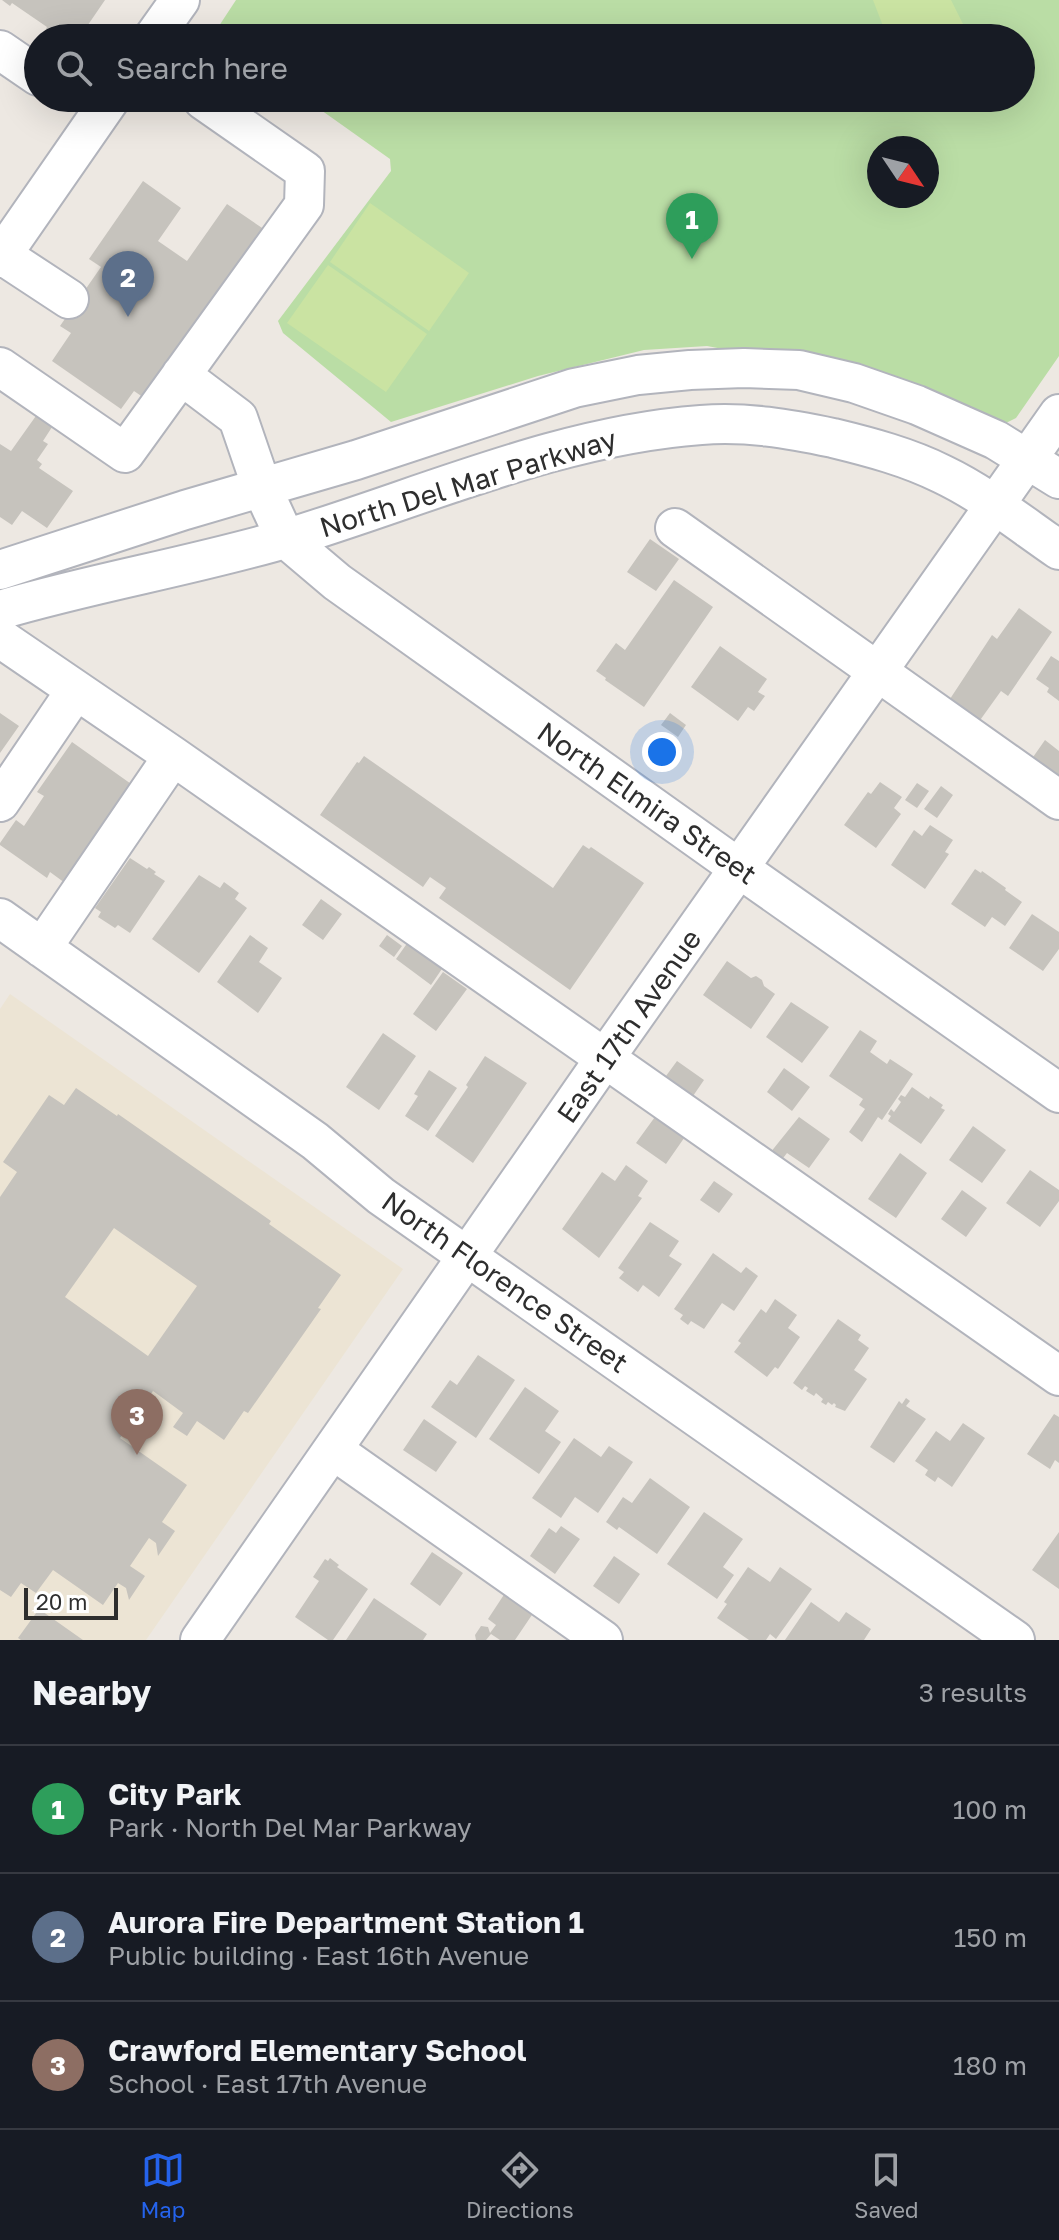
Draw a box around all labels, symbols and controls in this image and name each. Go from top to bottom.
search box [24,24,1035,112]
icon: search [52,46,96,90]
text: Search here [116,50,288,86]
north arrow [867,136,939,208]
pin: 1 [666,193,718,259]
pin: 2 [102,251,154,317]
street label: North Del Mar Parkway [315,422,621,543]
street label: North Elmira Street [531,715,763,891]
your location [642,732,682,772]
street label: East 17th Avenue [550,923,708,1129]
street label: North Florence Street [376,1184,635,1379]
pin: 3 [111,1389,163,1455]
scale bar [24,1584,118,1620]
text: 20 m [36,1588,87,1615]
text: Nearby [32,1672,152,1712]
text: 3 results [919,1677,1027,1708]
text: City Park [108,1776,241,1812]
text: 1 [51,1794,65,1825]
text: 100 m [953,1794,1027,1825]
text: Park · North Del Mar Parkway [108,1812,472,1843]
text: Aurora Fire Department Station 1 [108,1904,584,1940]
text: 2 [50,1922,66,1953]
text: 150 m [954,1922,1027,1953]
text: Public building · East 16th Avenue [108,1940,529,1971]
text: Crawford Elementary School [108,2032,526,2068]
text: 3 [50,2050,66,2081]
text: 180 m [953,2050,1027,2081]
text: School · East 17th Avenue [108,2068,427,2099]
tab: Map [140,2148,185,2223]
tab: Directions [466,2148,574,2223]
tab: Saved [854,2148,919,2223]

